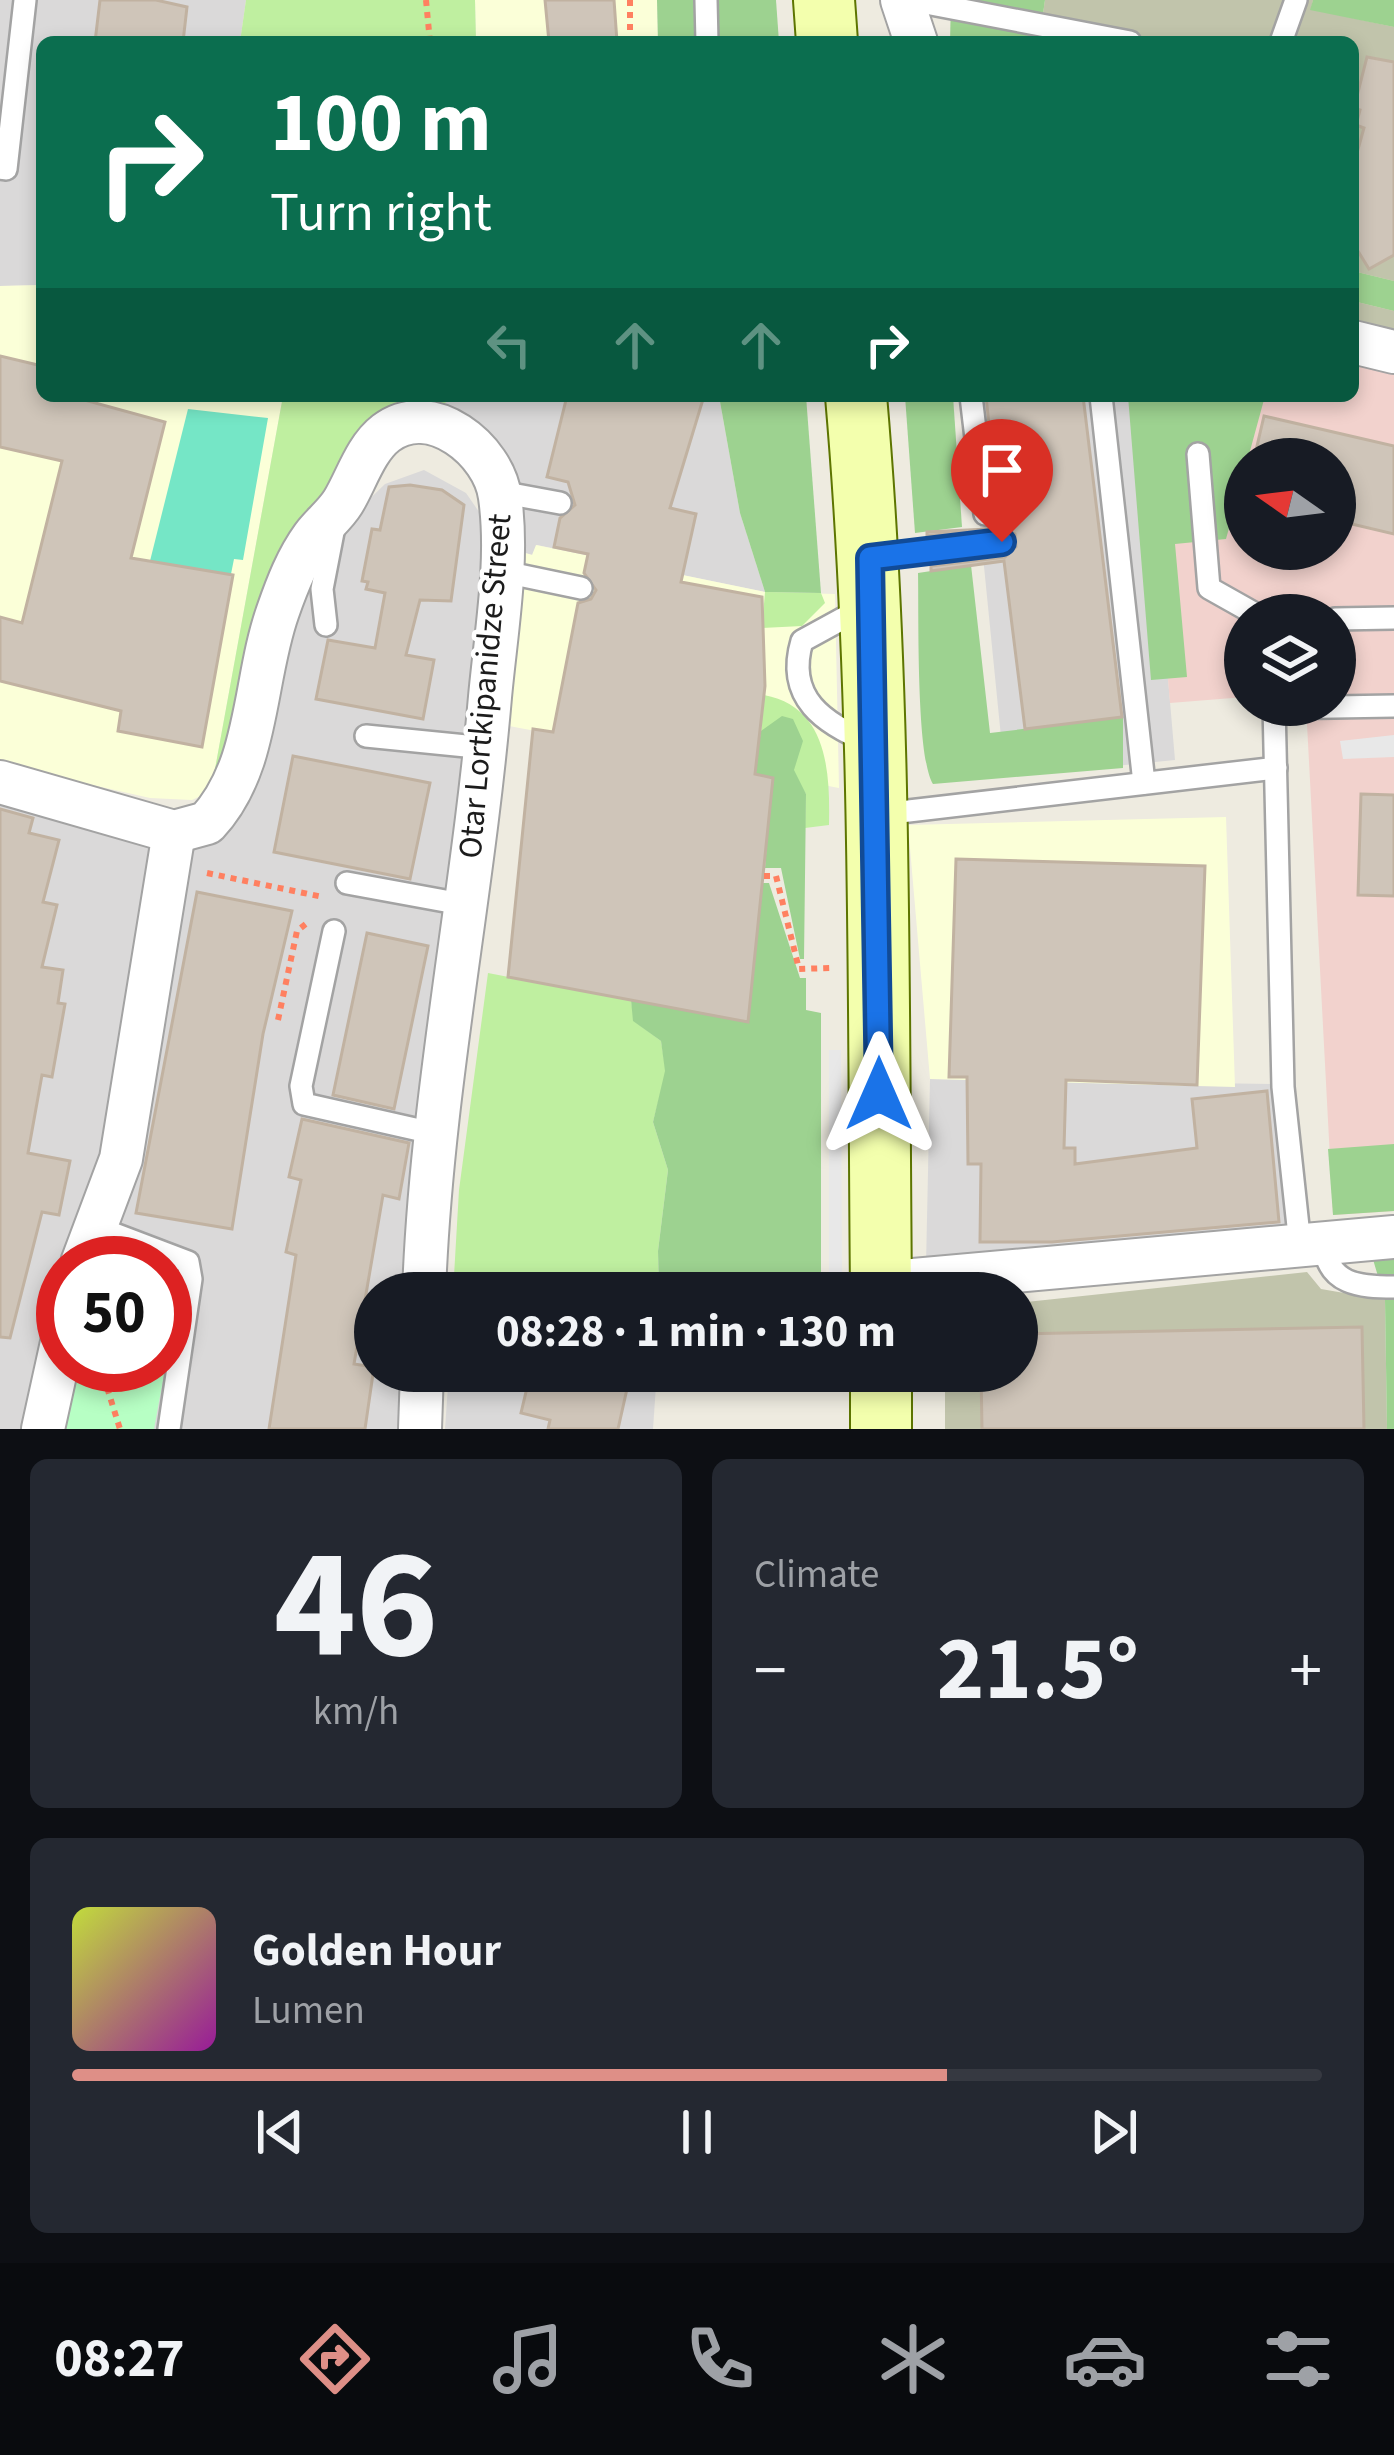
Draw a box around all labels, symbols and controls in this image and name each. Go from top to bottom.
text: 100 m [270,64,492,184]
icon: right [72,84,228,240]
text: Turn right [270,175,492,252]
icon: left [476,312,542,378]
icon: ahead [602,312,668,378]
icon: ahead [728,312,794,378]
icon: right [854,312,920,378]
pin [951,419,1053,542]
icon: arrive [969,437,1035,503]
north arrow [1224,438,1356,570]
map controls [1224,438,1356,726]
street label: Otar Lortkipanidze Street [447,512,523,860]
button: layers [1224,594,1356,726]
position arrow [816,1031,942,1157]
speed limit sign: 50 [36,1236,192,1392]
text: 08:28 · 1 min · 130 m [496,1300,896,1364]
text: 46 [274,1495,438,1717]
text: Climate [754,1547,879,1603]
text: 21.5° [937,1606,1139,1734]
text: − [754,1624,787,1718]
text: + [1289,1624,1322,1718]
text: km/h [313,1684,399,1740]
text: Golden Hour [252,1919,501,1983]
text: Lumen [252,1983,365,2039]
icon: previous [247,2099,313,2165]
icon: pause [664,2099,730,2165]
icon: next [1081,2099,1147,2165]
icon: directions [293,2317,377,2401]
icon: music [486,2317,570,2401]
icon: phone [678,2317,762,2401]
icon: climate [871,2317,955,2401]
icon: car [1063,2317,1147,2401]
icon: filters [1256,2317,1340,2401]
text: 08:27 [54,2321,185,2398]

